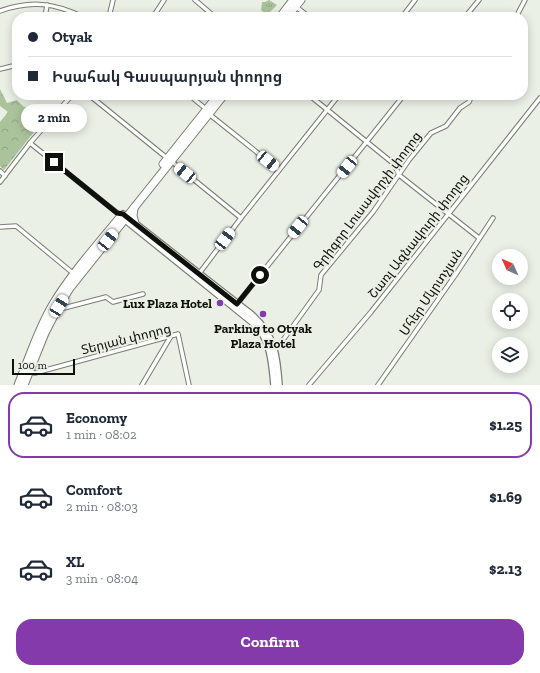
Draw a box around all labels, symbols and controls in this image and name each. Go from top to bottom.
text: Otyak [52,28,92,46]
text: Իսահակ Գասպարյան փողոց [52,68,282,86]
callout: 2 min [21,104,87,132]
text: 2 min [38,110,70,125]
street label: Գրիգոր Լուսավորչի փողոց [310,129,424,273]
car [255,149,281,173]
route end [45,153,63,171]
car [335,154,359,180]
car [172,161,198,185]
street label: Շառլ Ազնավուրի փողոց [365,171,471,301]
car [286,214,310,240]
car [213,226,237,252]
car [96,227,120,253]
street label: Մհեր Մկրտչյան [396,246,466,338]
north arrow [492,249,528,285]
map controls [492,249,528,373]
route start [251,266,269,284]
car [48,293,70,319]
button: locate [492,293,528,329]
place label: Lux Plaza Hotel [123,296,212,311]
marker: Lux Plaza Hotel [215,298,225,308]
marker: Parking to Otyak Plaza Hotel [258,309,268,319]
street label: Տերյան փողոց [80,321,172,357]
place label: Parking to Otyak Plaza Hotel [214,321,312,351]
button: layers [492,337,528,373]
scale bar [12,357,75,376]
text: 100 m [18,359,47,372]
icon: car [18,407,54,443]
text: Economy [66,409,127,427]
text: $1.25 [489,416,522,434]
text: 1 min · 08:02 [66,427,137,442]
icon: car [18,479,54,515]
text: Comfort [66,481,122,499]
text: $1.69 [489,488,522,506]
text: 2 min · 08:03 [66,499,138,514]
icon: car [18,551,54,587]
text: XL [66,553,84,571]
text: $2.13 [489,560,522,578]
text: 3 min · 08:04 [66,571,138,586]
button: Confirm [16,619,524,665]

